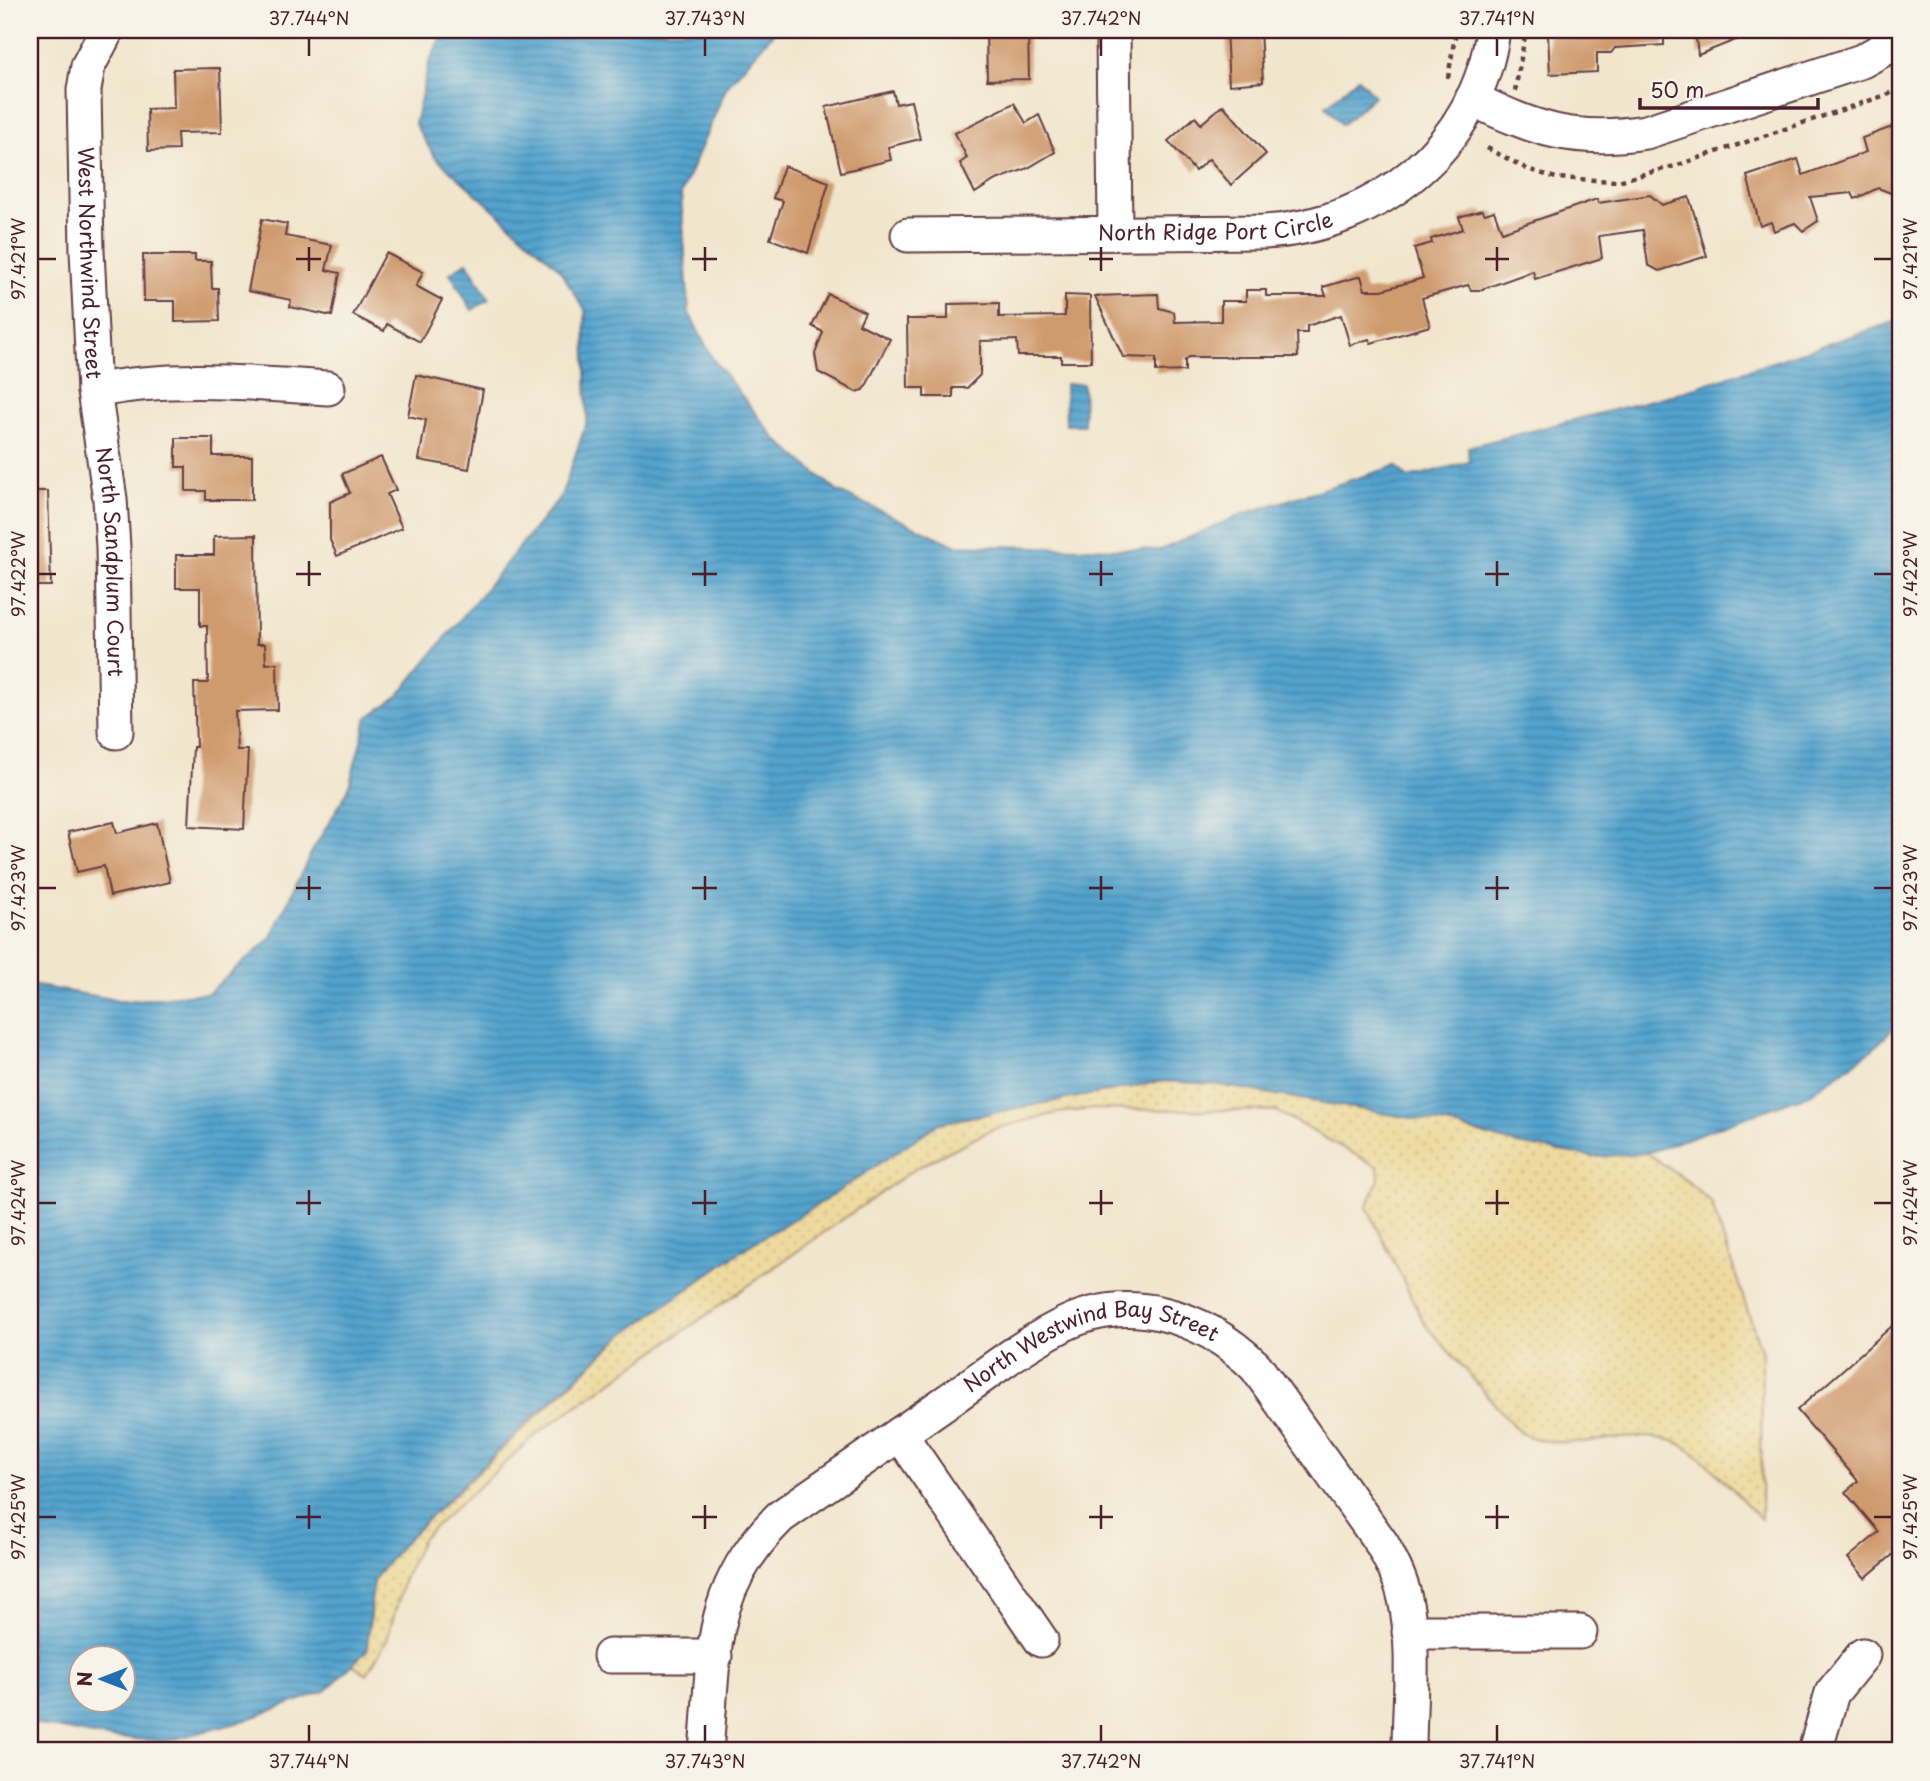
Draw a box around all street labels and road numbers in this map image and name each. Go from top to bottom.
street label: West Northwind Street [71,146,111,380]
street label: North Ridge Port Circle [1098,202,1337,247]
street label: North Sandplum Court [88,445,133,677]
street label: North Westwind Bay Street [956,1292,1226,1399]

